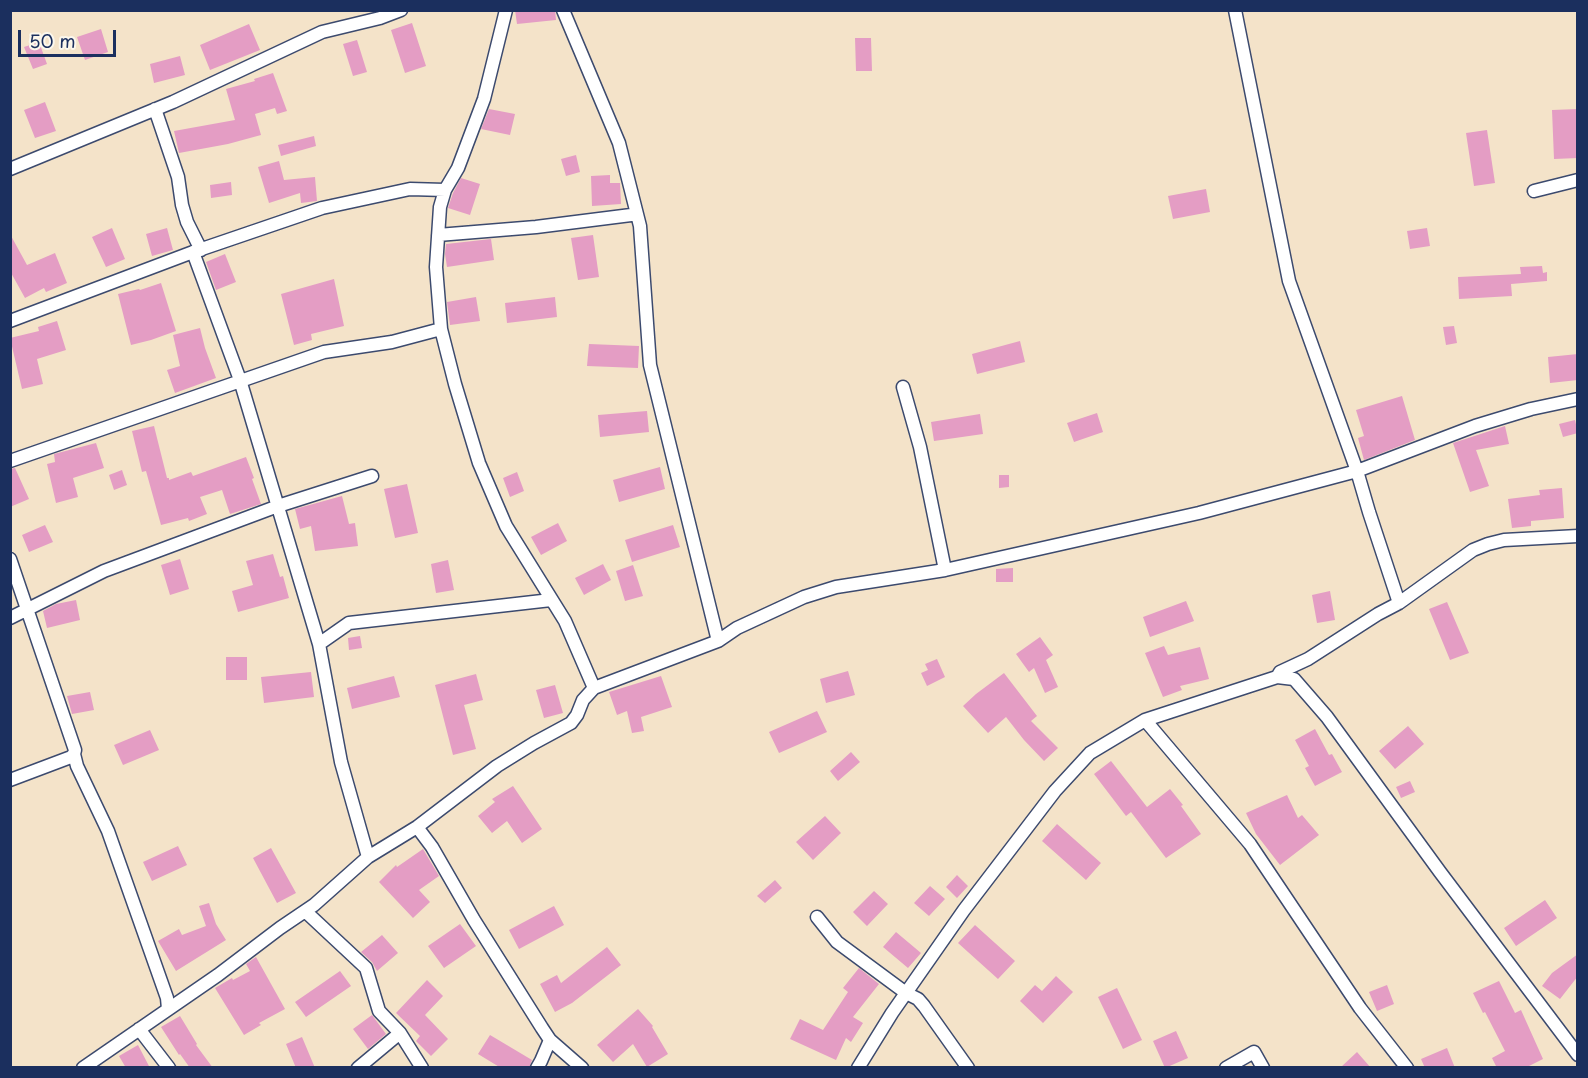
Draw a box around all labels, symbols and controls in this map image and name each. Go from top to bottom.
scale bar [21,18,118,56]
text: 50 m [29,27,76,54]

